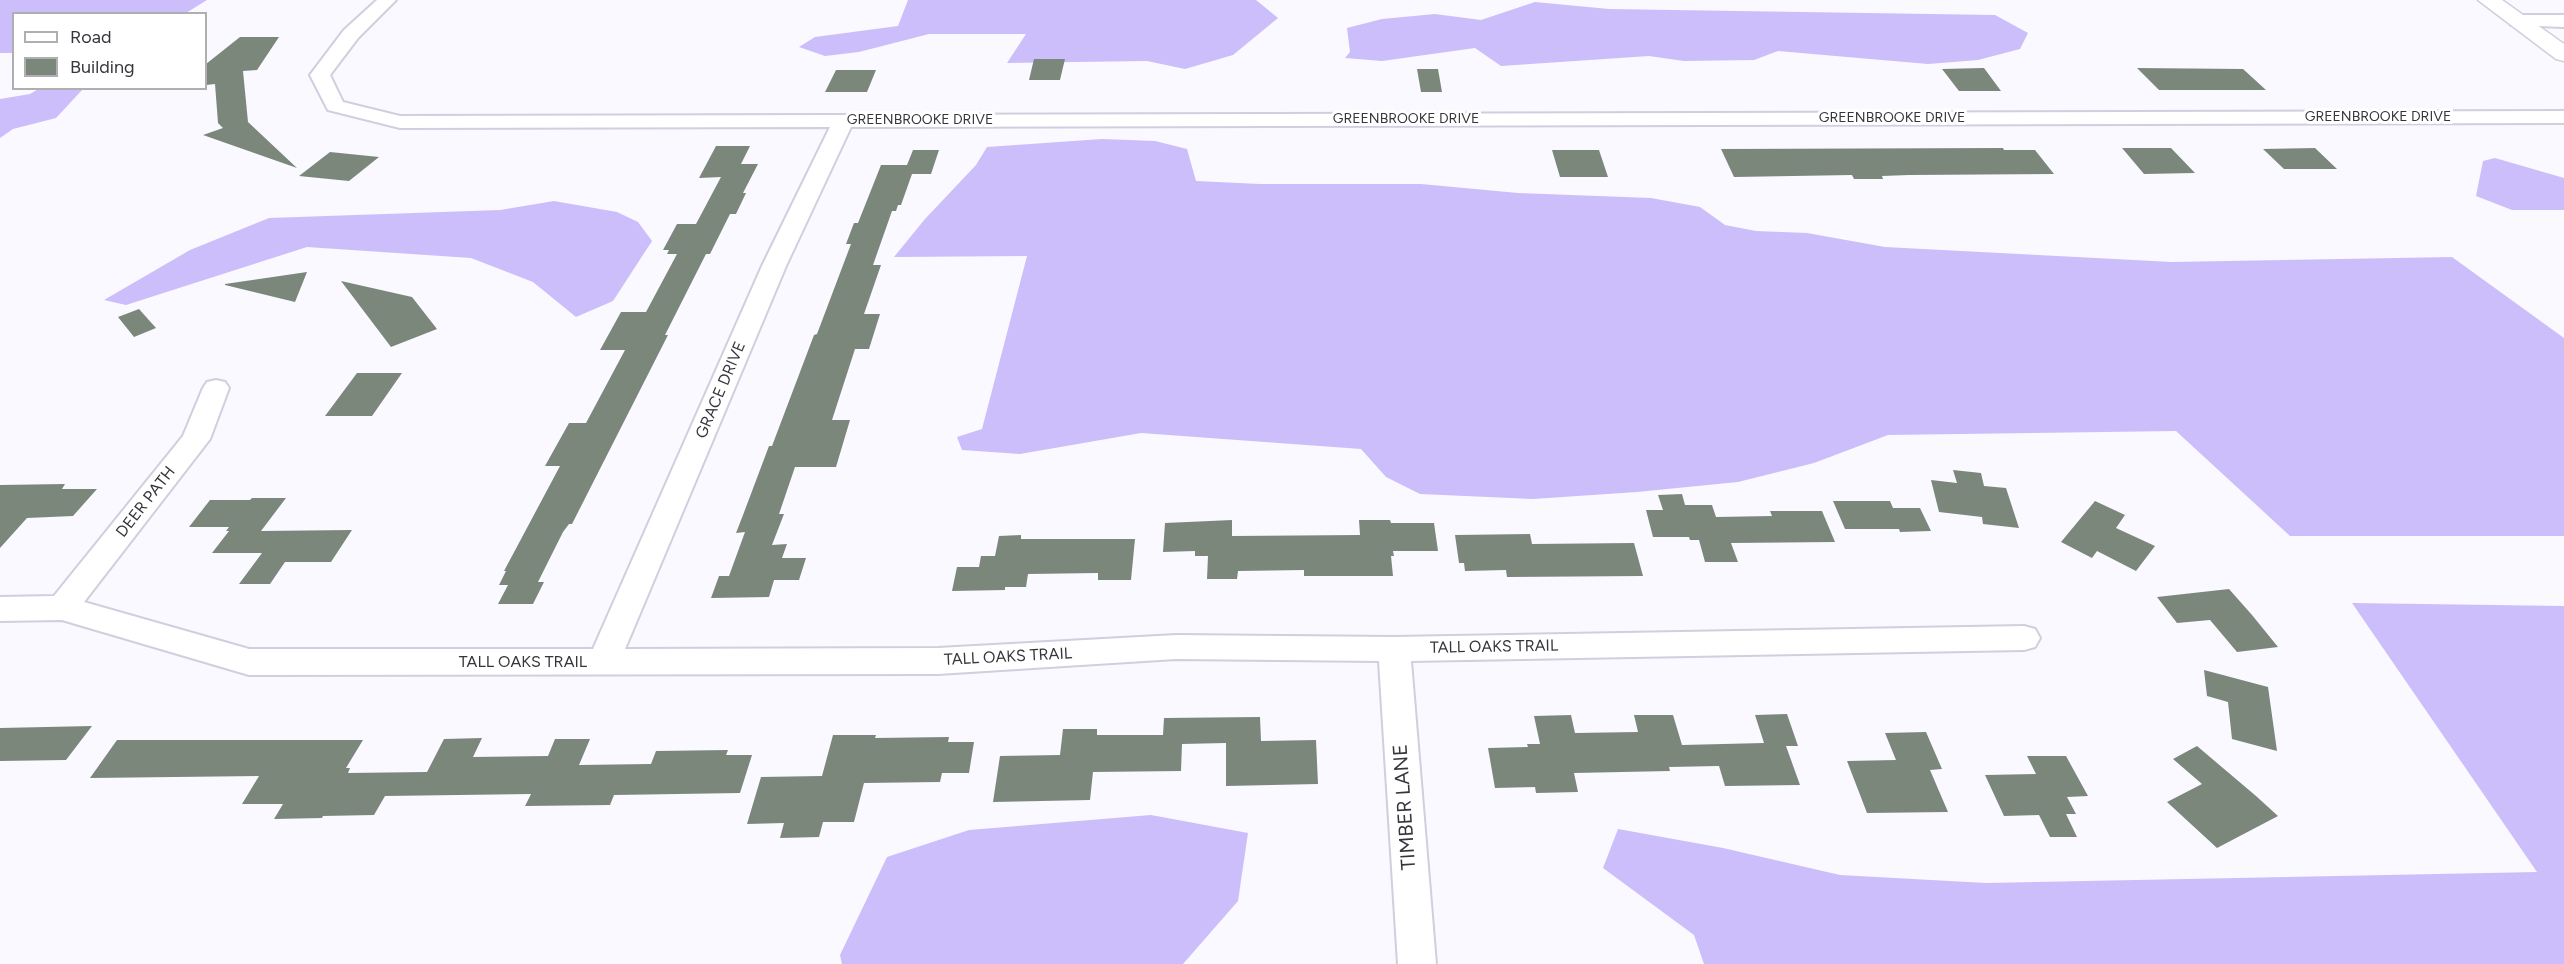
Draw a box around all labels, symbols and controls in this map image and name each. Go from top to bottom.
legend [12,12,207,90]
text: Road [70,26,111,48]
text: Building [70,56,135,78]
street label: GREENBROOKE DRIVE [2305,109,2451,125]
street label: GREENBROOKE DRIVE [1819,110,1965,126]
street label: GREENBROOKE DRIVE [1333,111,1479,127]
street label: GREENBROOKE DRIVE [847,112,993,128]
street label: GRACE DRIVE [692,339,750,441]
street label: DEER PATH [112,463,180,541]
street label: TALL OAKS TRAIL [1430,636,1558,658]
street label: TALL OAKS TRAIL [943,644,1073,670]
street label: TALL OAKS TRAIL [459,652,587,672]
street label: TIMBER LANE [1389,743,1421,871]

